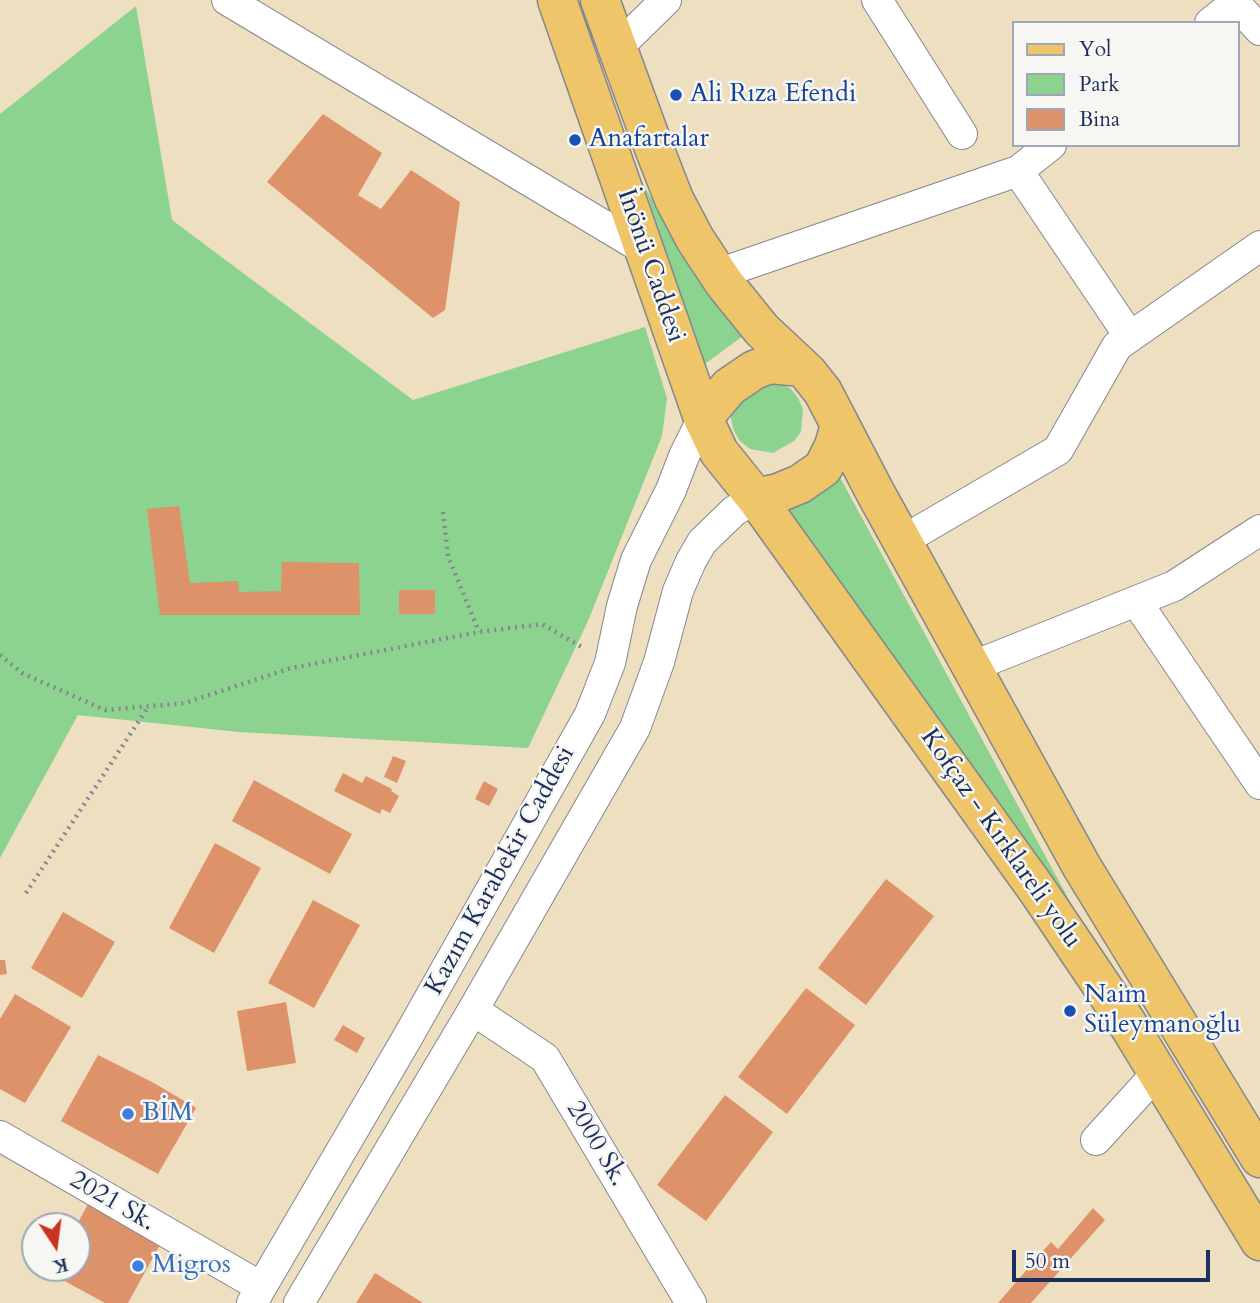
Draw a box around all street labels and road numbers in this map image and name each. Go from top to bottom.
street label: İnönü Caddesi [609,185,691,347]
street label: Kofçaz - Kırklareli yolu [913,723,1087,955]
street label: Kazım Karabekir Caddesi [420,741,582,1001]
street label: 2000 Sk. [558,1096,634,1192]
street label: 2021 Sk. [64,1165,160,1239]

